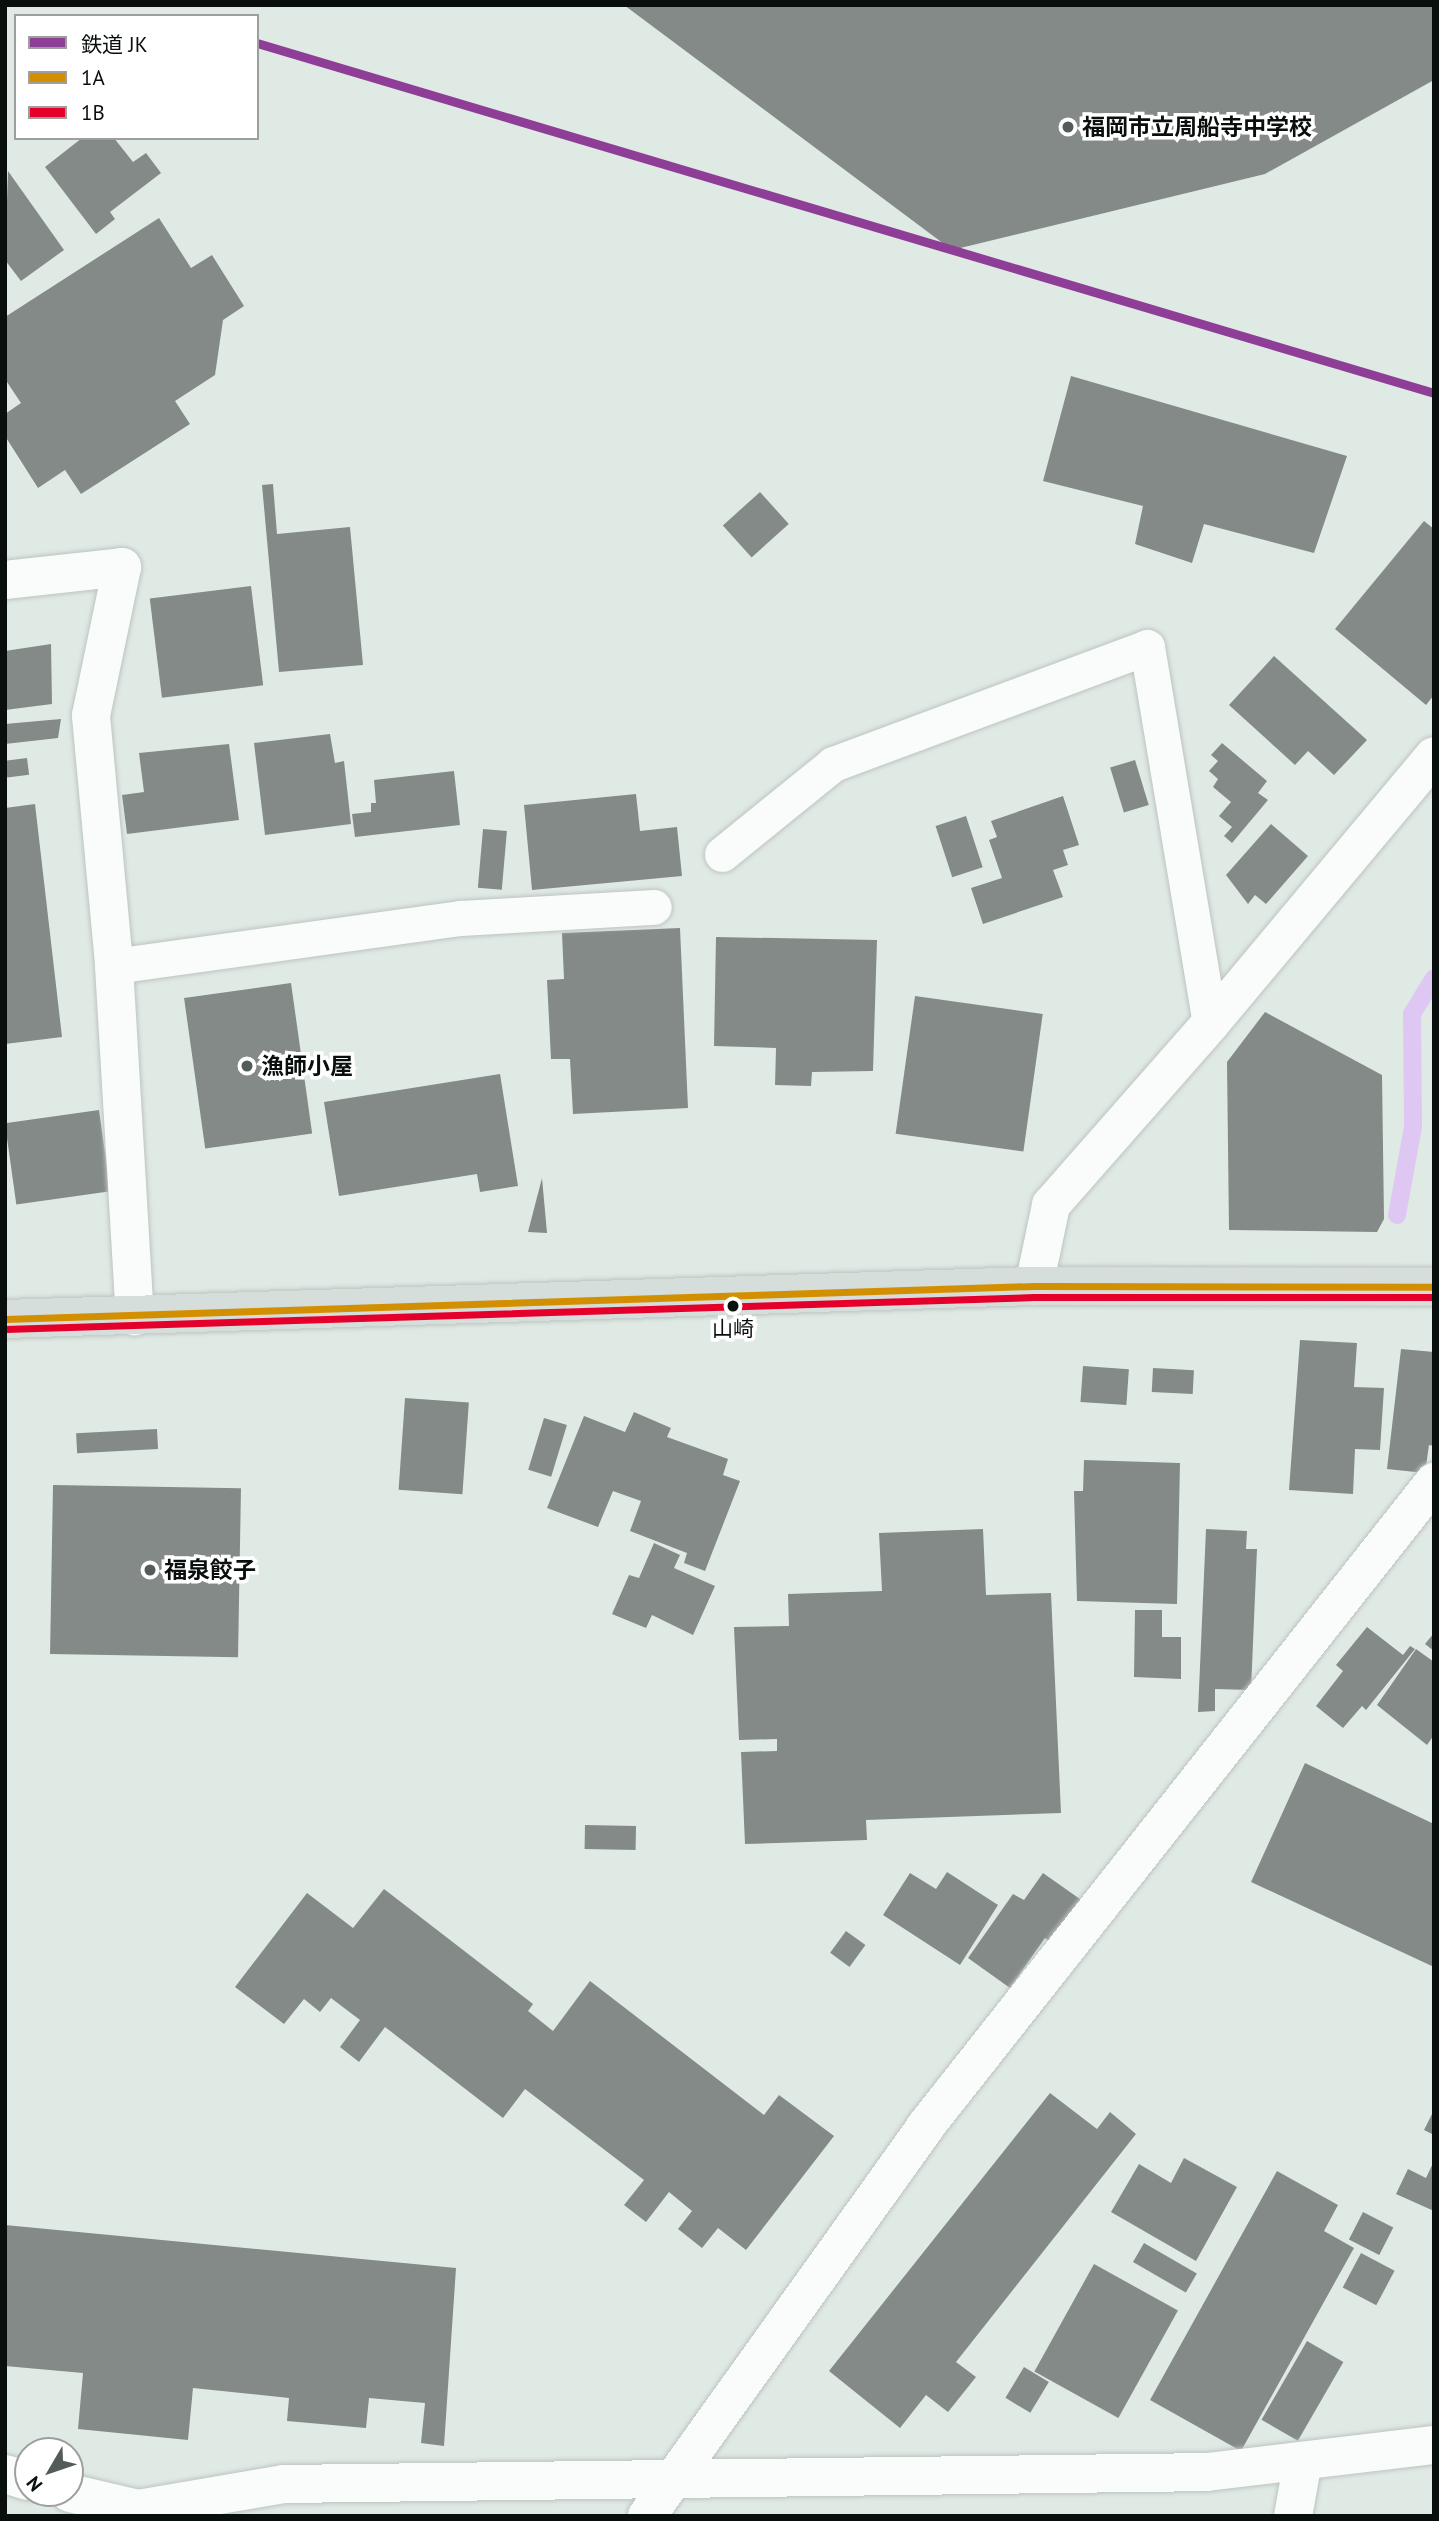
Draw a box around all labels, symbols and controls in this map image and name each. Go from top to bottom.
legend [14,14,259,140]
text: 鉄道 JK [81,31,148,58]
text: 1A [81,64,105,91]
text: 1B [81,99,105,126]
place label: 福岡市立周船寺中学校 [1082,113,1312,141]
marker: 福岡市立周船寺中学校 [1060,119,1076,135]
place label: 漁師小屋 [261,1052,353,1080]
marker: 漁師小屋 [239,1058,255,1074]
marker: 山崎 [726,1299,740,1313]
place label: 山崎 [712,1316,754,1342]
place label: 福泉餃子 [164,1556,256,1584]
marker: 福泉餃子 [142,1562,158,1578]
north arrow [14,2437,84,2507]
text: N [21,2472,47,2496]

